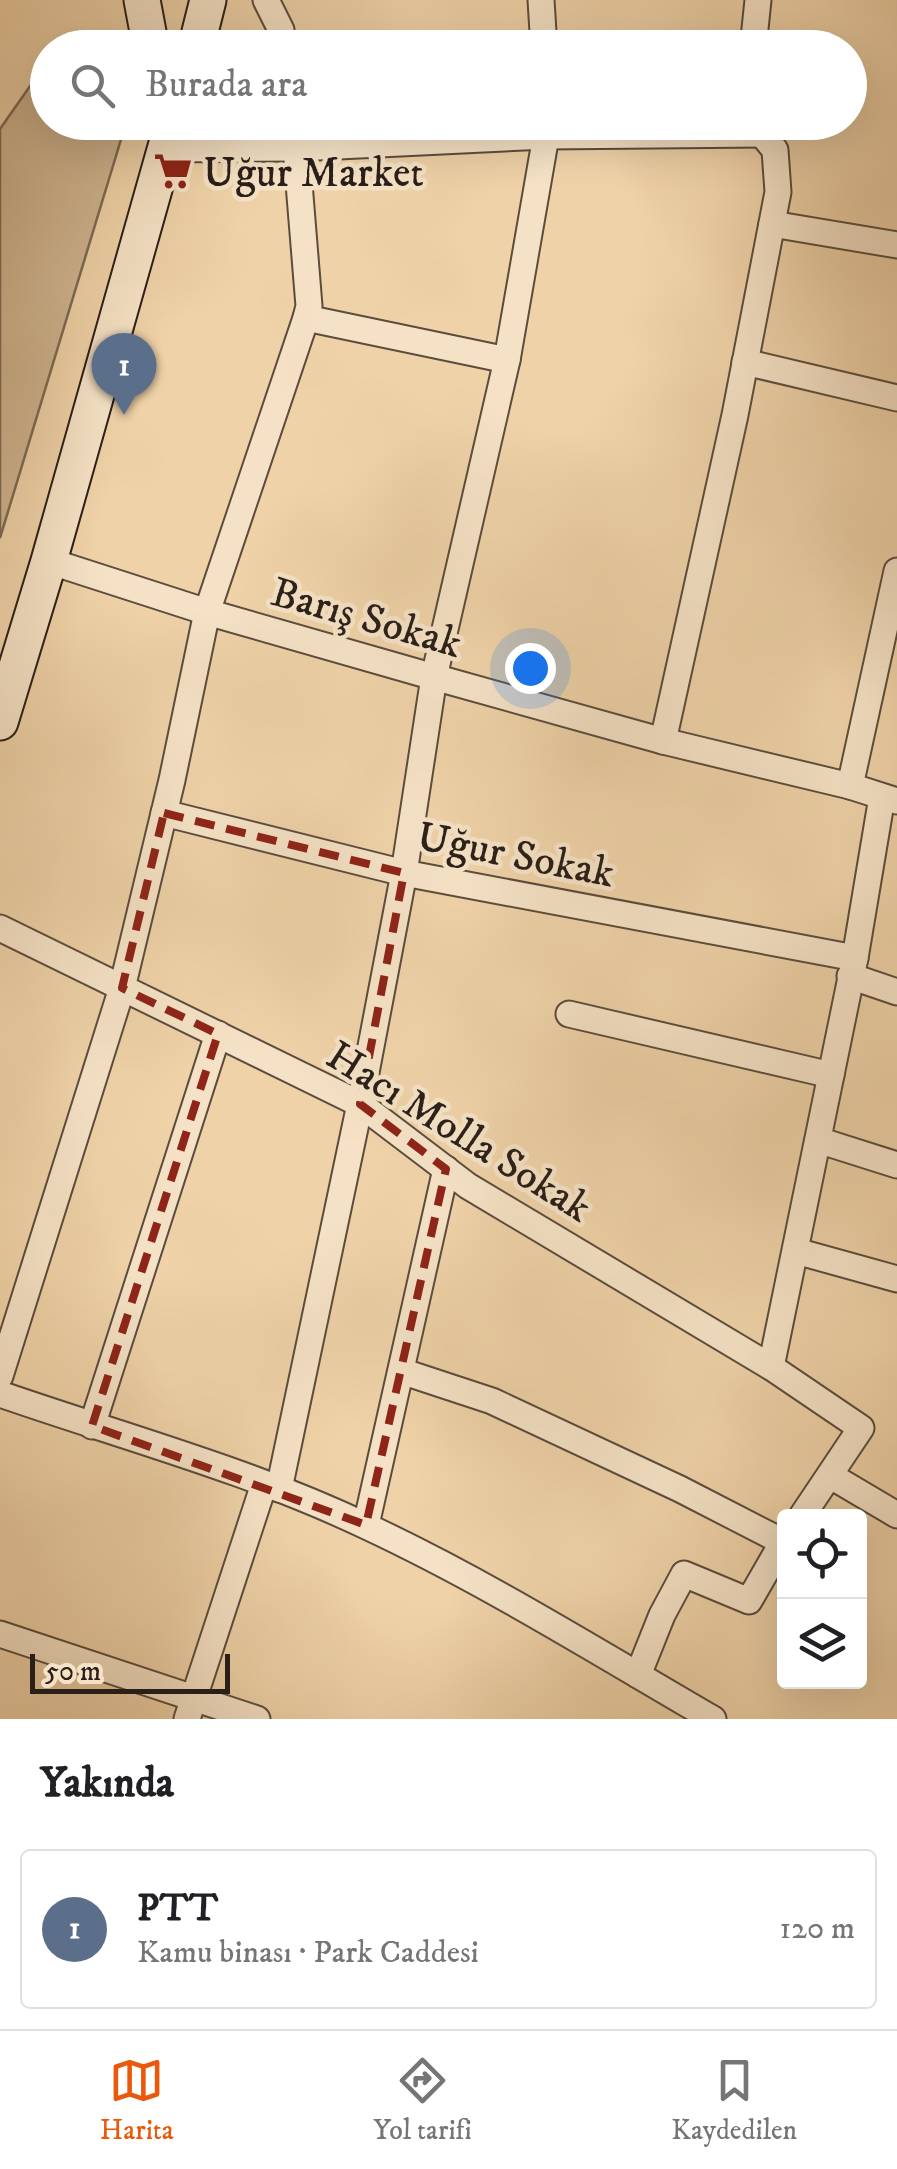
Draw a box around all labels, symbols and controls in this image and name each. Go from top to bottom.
search box [30,30,867,140]
icon: search [65,58,120,113]
text: Burada ara [145,61,307,109]
place label: Uğur Market [203,148,424,200]
supermarket icon: Uğur Market [152,150,194,192]
pin: 1 [92,332,156,415]
street label: Barış Sokak [265,567,468,671]
your location [505,643,556,694]
street label: Uğur Sokak [412,811,619,901]
street label: Hacı Molla Sokak [316,1030,601,1235]
map controls [777,1509,867,1689]
button: locate [777,1509,867,1599]
button: layers [777,1599,867,1689]
scale bar [30,1649,230,1694]
text: 50 m [45,1654,101,1689]
text: Yakında [40,1758,174,1810]
text: PTT [137,1885,218,1933]
text: 1 [69,1909,80,1949]
text: 120 m [779,1909,855,1949]
text: Kamu binası · Park Caddesi [137,1933,479,1973]
tab: Harita [100,2053,174,2148]
tab: Yol tarifi [373,2053,472,2148]
tab: Kaydedilen [671,2053,797,2148]

